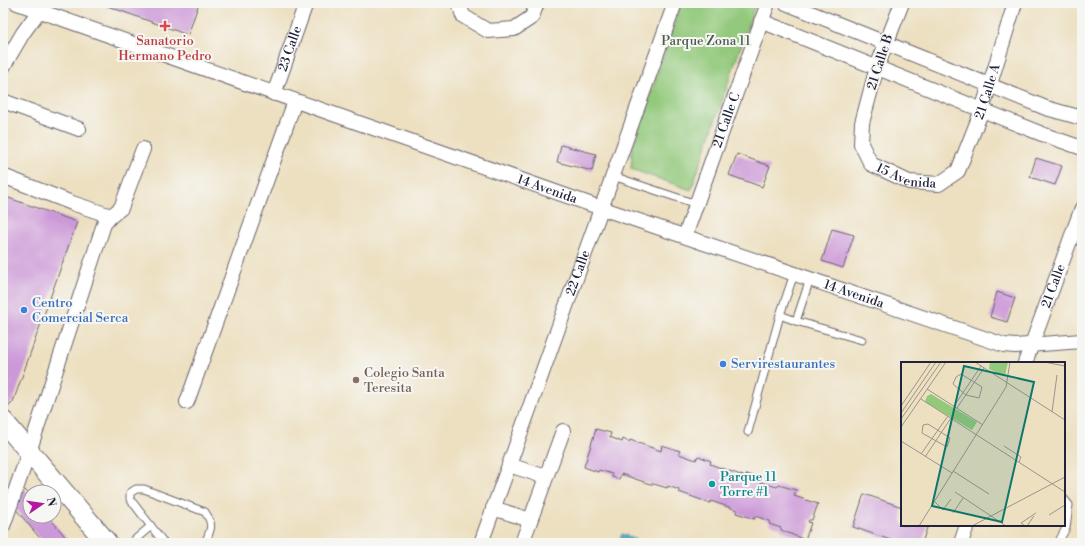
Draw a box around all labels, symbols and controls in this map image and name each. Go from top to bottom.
marker: Sanatorio Hermano Pedro [159,20,171,32]
street label: 23 Calle [275,23,305,74]
street label: 21 Calle B [864,32,896,92]
place label: Sanatorio Hermano Pedro [118,33,212,64]
park label: Parque Zona 11 [661,33,751,49]
street label: 21 Calle A [971,61,1004,122]
street label: 21 Calle C [709,90,743,150]
street label: 15 Avenida [874,160,937,192]
street label: 14 Avenida [515,171,580,207]
street label: 22 Calle [563,248,594,298]
street label: 21 Calle [1038,261,1069,310]
street label: 14 Avenida [822,276,887,312]
place label: Centro Comercial Serca [32,295,129,326]
marker: Centro Comercial Serca [19,305,29,315]
place label: Servirestaurantes [731,356,836,372]
marker: Servirestaurantes [718,359,728,369]
inset map [901,362,1065,526]
place label: Colegio Santa Teresita [364,365,445,396]
marker: Colegio Santa Teresita [351,375,361,385]
place label: Parque 11 Torre #1 [720,469,777,500]
marker: Parque 11 Torre #1 [707,479,717,489]
north arrow [22,484,62,524]
text: N [43,496,59,508]

